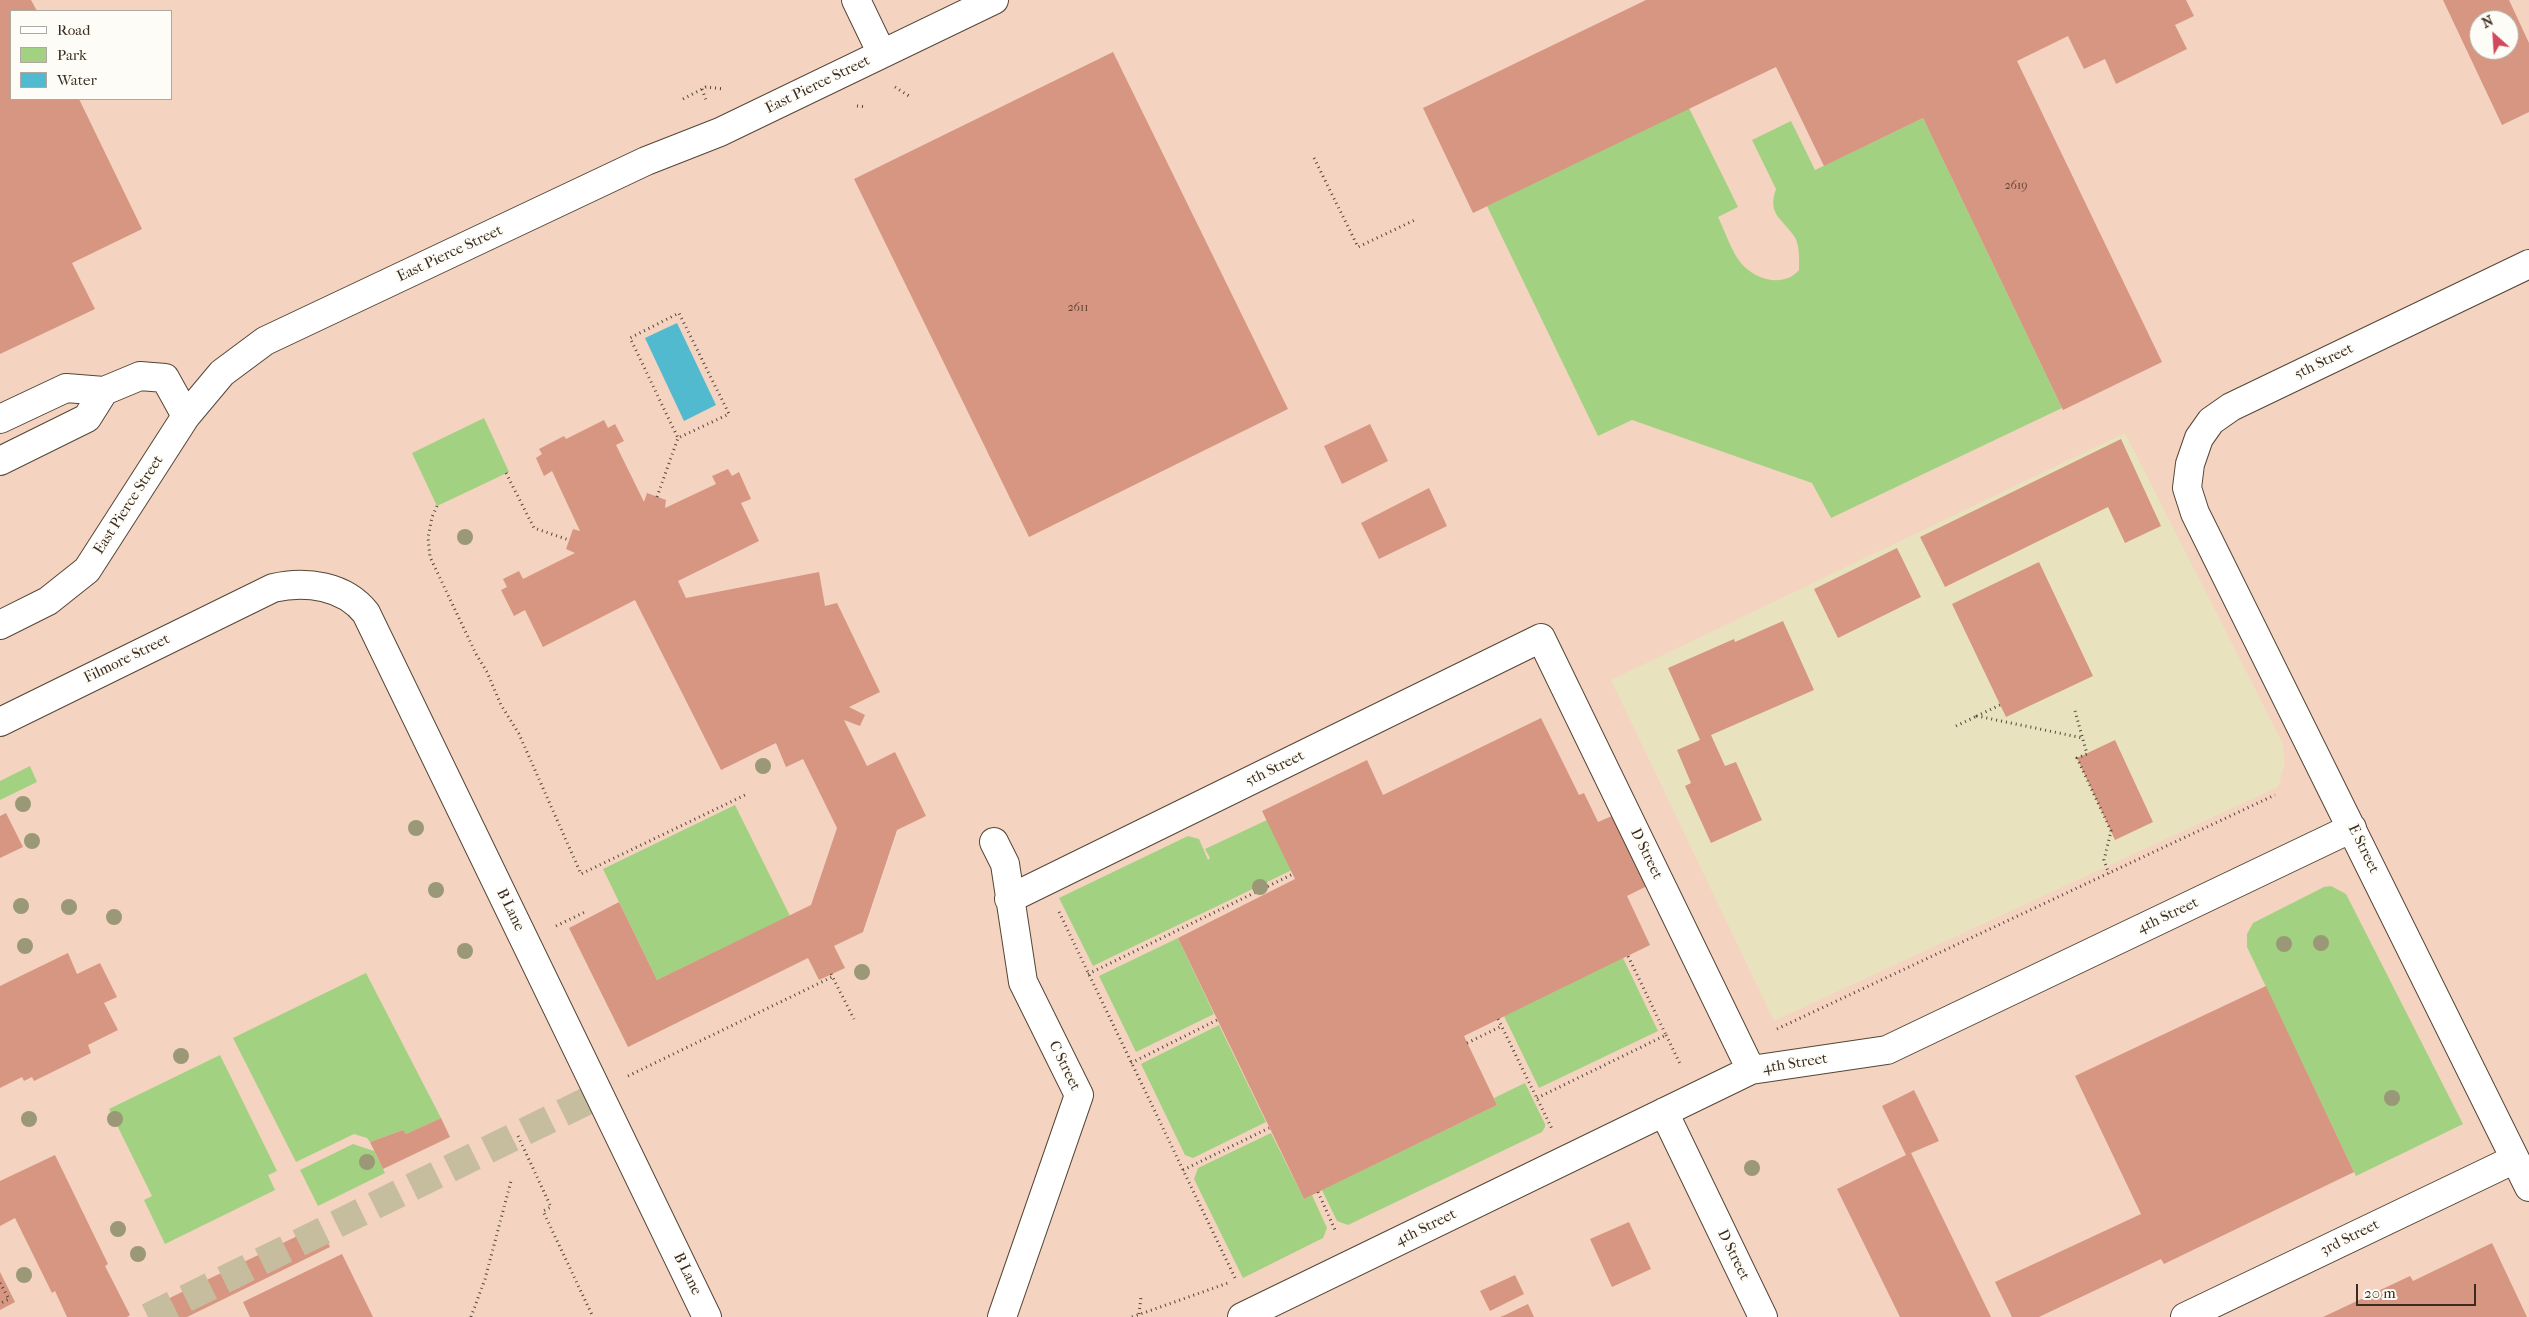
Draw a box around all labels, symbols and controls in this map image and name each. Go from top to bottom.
legend [10,10,172,100]
north arrow [2469,10,2519,60]
text: N [2479,12,2496,32]
text: Road [57,21,90,39]
text: Park [57,46,87,64]
street label: East Pierce Street [763,52,873,118]
text: Water [57,71,97,89]
house number: 2619 [2004,179,2028,193]
street label: East Pierce Street [394,222,506,286]
house number: 2611 [1067,301,1089,315]
street label: 5th Street [2292,340,2356,384]
street label: East Pierce Street [90,452,168,558]
street label: Filmore Street [81,631,173,687]
street label: 5th Street [1243,747,1307,791]
street label: E Street [2344,822,2382,876]
street label: D Street [1626,826,1666,882]
street label: B Lane [492,886,528,934]
street label: 4th Street [2135,894,2201,938]
street label: C Street [1044,1038,1084,1094]
street label: 4th Street [1761,1050,1829,1078]
street label: 4th Street [1393,1206,1459,1250]
street label: 3rd Street [2318,1216,2382,1260]
street label: D Street [1713,1227,1753,1283]
street label: B Lane [669,1250,705,1298]
scale bar [2359,1274,2479,1306]
text: 20 m [2364,1284,2396,1302]

